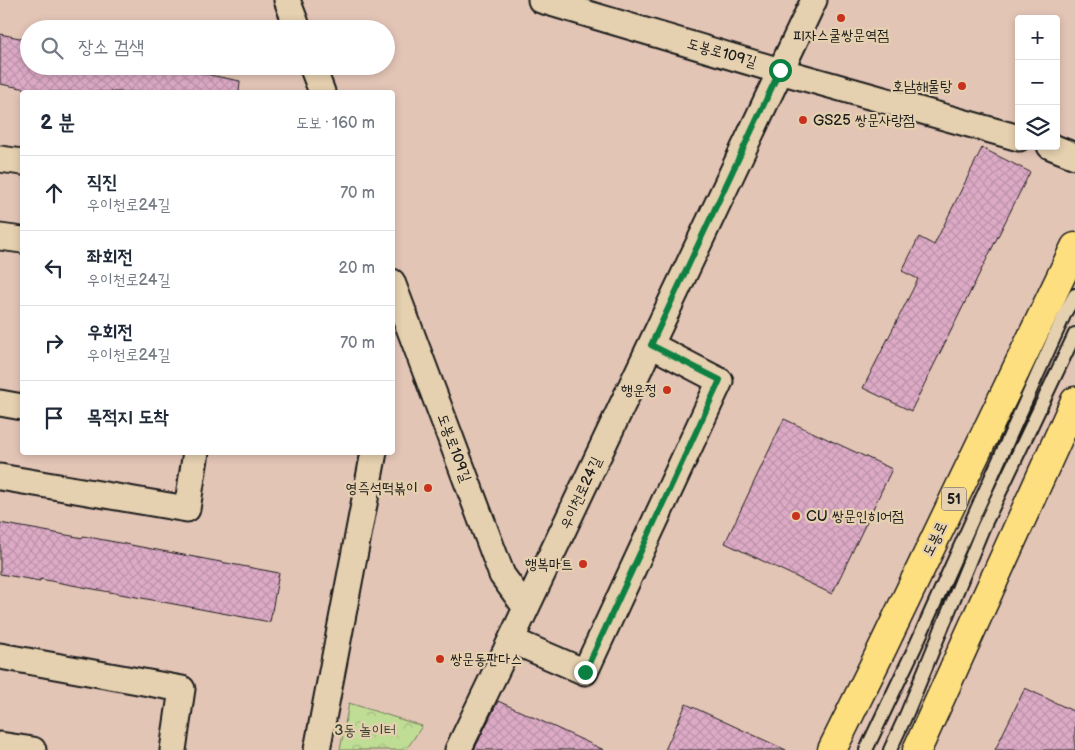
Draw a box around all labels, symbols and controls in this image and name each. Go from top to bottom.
marker: 피자스쿨쌍문역점 [835,12,847,24]
map controls [1015,15,1060,150]
button: + [1015,15,1060,60]
search box [20,20,395,75]
place label: 피자스쿨쌍문역점 [793,26,889,45]
icon: search [38,34,66,62]
street label: 도봉로109길 [685,34,759,72]
text: 장소 검색 [78,36,144,59]
route start [769,59,792,82]
button: − [1015,60,1060,105]
place label: 호남해물탕 [892,77,953,96]
marker: 호남해물탕 [956,80,968,92]
button: layers [1015,105,1060,150]
text: 2 분 [40,110,75,135]
place label: GS25 쌍문사랑점 [813,111,915,130]
text: 도보 · 160 m [296,114,375,133]
marker: GS25 쌍문사랑점 [797,114,809,126]
text: 직진 [87,171,118,194]
icon: ahead [40,179,68,207]
text: 70 m [340,184,375,203]
text: 우이천로24길 [87,196,170,215]
text: 좌회전 [87,246,133,269]
icon: left [40,254,68,282]
text: 20 m [339,259,375,278]
text: 우이천로24길 [87,271,170,290]
text: 우회전 [87,321,133,344]
icon: right [40,329,68,357]
text: 70 m [340,334,375,353]
text: 우이천로24길 [87,346,170,365]
place label: 행운정 [621,381,657,400]
marker: 행운정 [661,384,673,396]
icon: arrive [40,404,68,432]
text: 목적지 도착 [87,406,169,429]
street label: 도봉로109길 [433,411,475,485]
street label: 우이천로24길 [556,454,606,532]
place label: 영즉석떡볶이 [346,479,418,498]
marker: 영즉석떡볶이 [422,482,434,494]
road number: 51 [942,488,966,510]
place label: CU 쌍문인히어점 [806,507,904,526]
marker: CU 쌍문인히어점 [790,510,802,522]
street label: 도봉로 [919,519,951,559]
place label: 행복마트 [525,555,573,574]
marker: 행복마트 [577,558,589,570]
place label: 쌍문동판다스 [450,650,522,669]
marker: 쌍문동판다스 [434,653,446,665]
route end [574,661,597,684]
park label: 3동 놀이터 [334,721,396,740]

